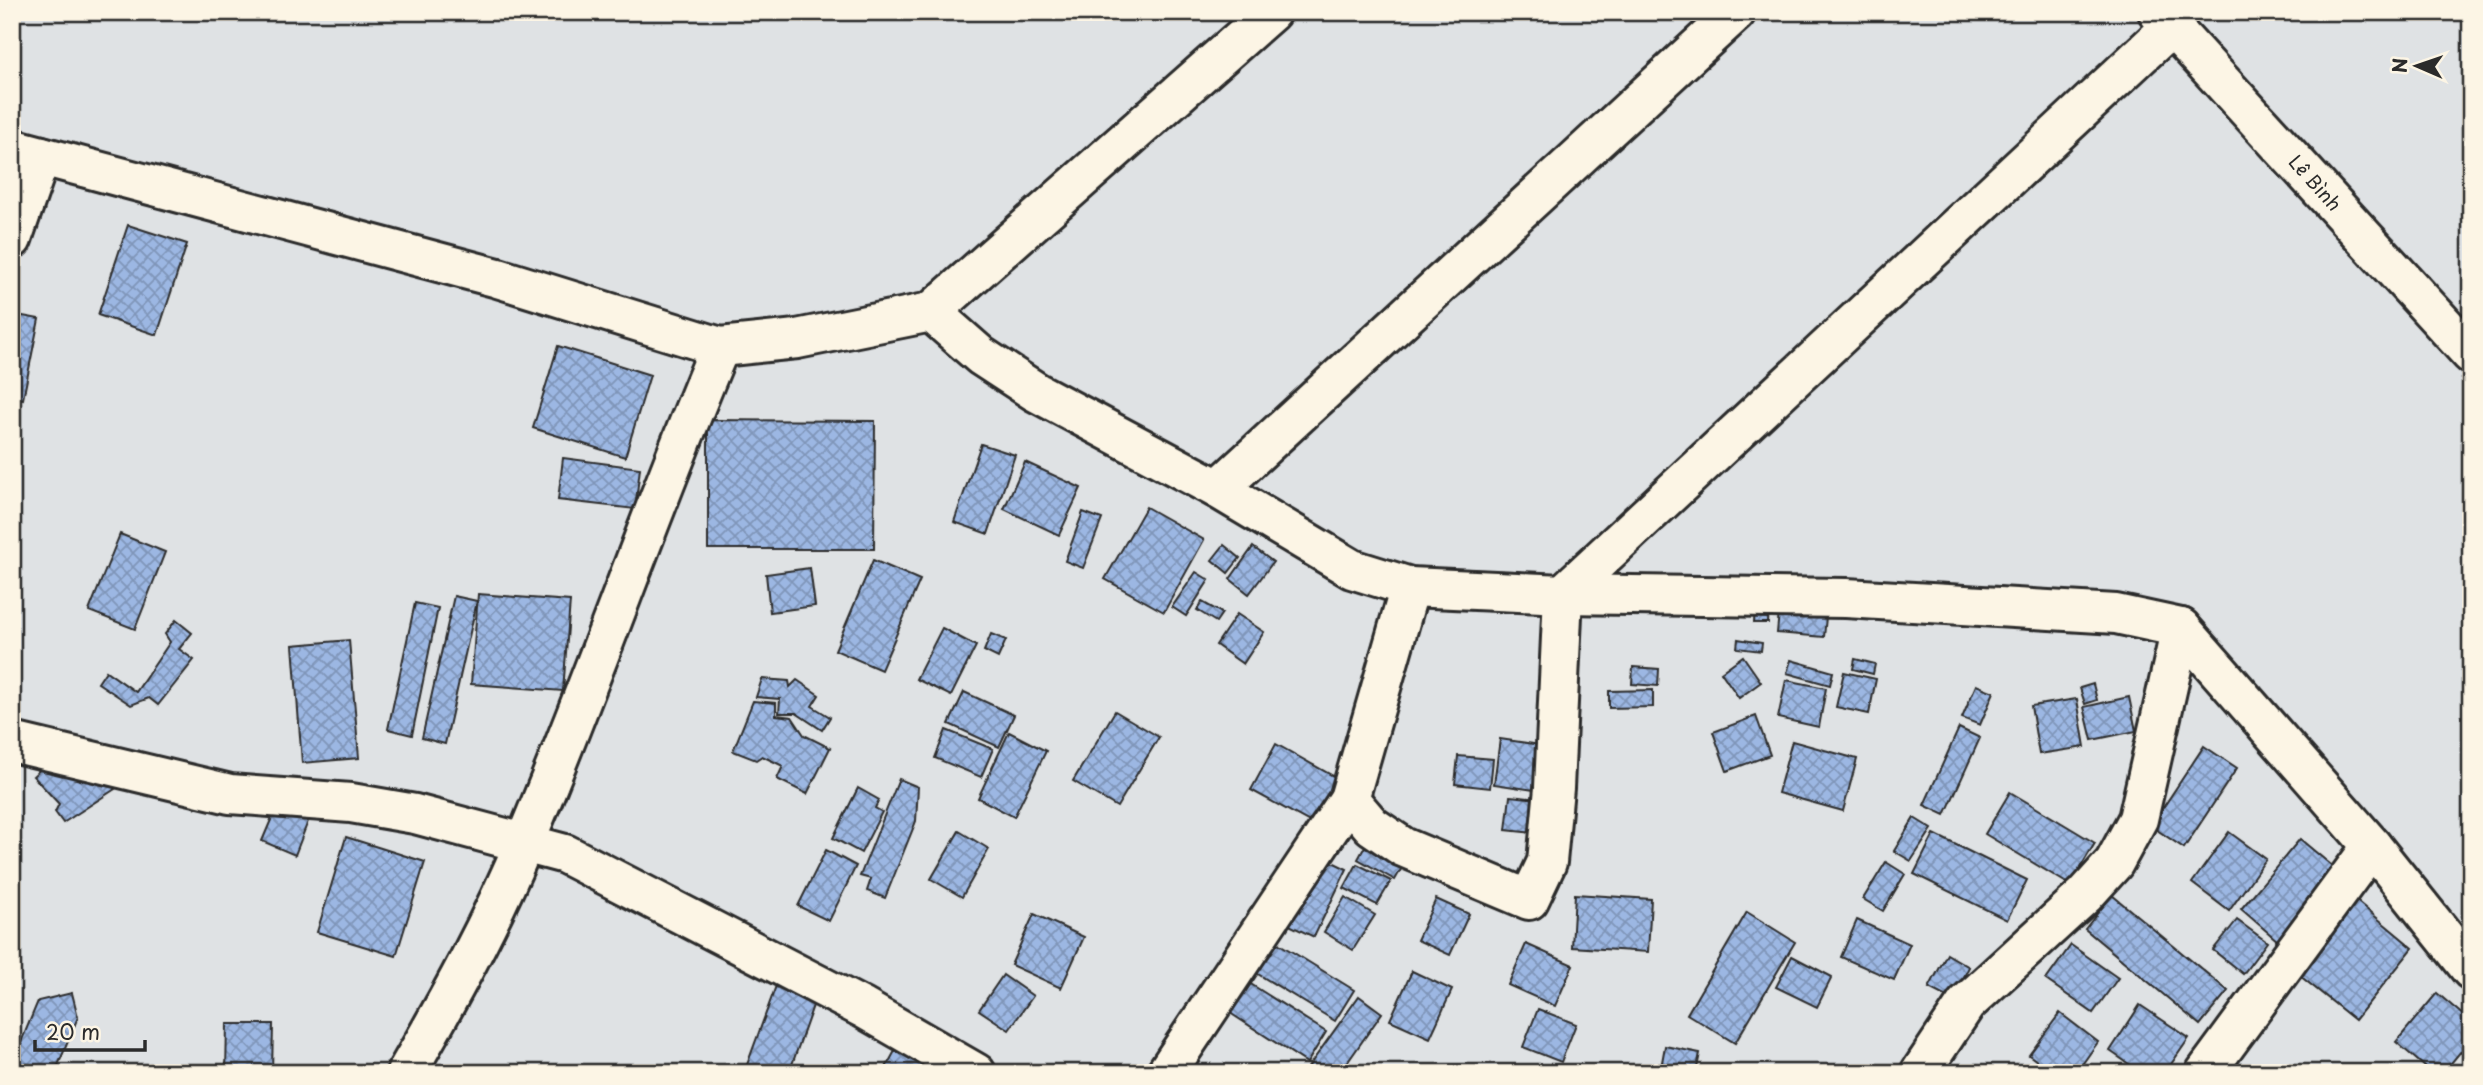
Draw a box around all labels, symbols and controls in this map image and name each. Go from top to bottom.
north arrow [2382,32,2452,102]
text: N [2385,57,2413,73]
street label: Lê Bình [2283,148,2349,217]
scale bar [35,1008,145,1052]
text: 20 m [46,1015,100,1047]

